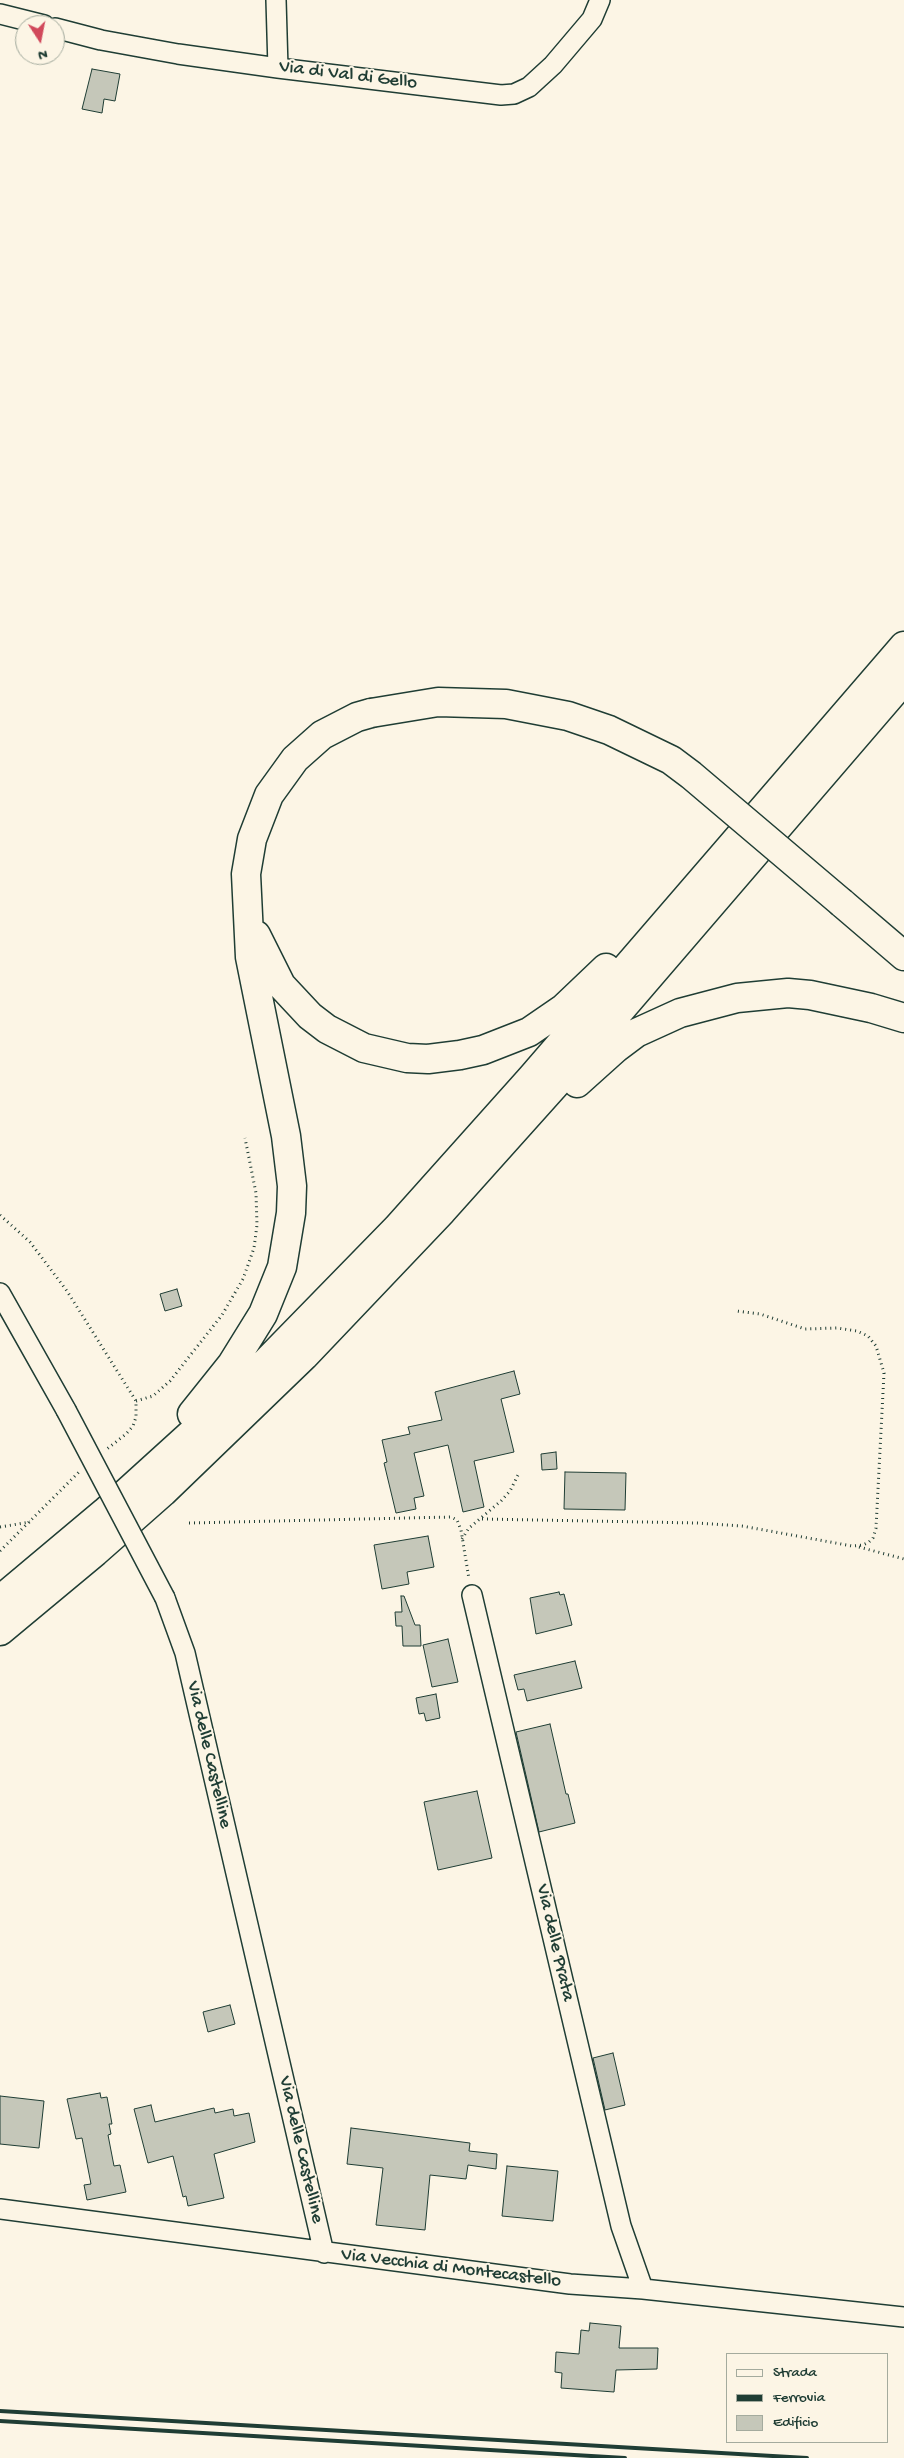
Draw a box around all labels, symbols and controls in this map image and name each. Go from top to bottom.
north arrow [15,15,65,65]
text: N [37,45,49,63]
street label: Via di Val di Gello [278,56,418,96]
street label: Via delle Castelline [180,1679,236,1831]
street label: Via delle Prata [529,1882,579,2004]
street label: Via delle Castelline [272,2074,328,2226]
street label: Via Vecchia di Montecastello [340,2244,562,2294]
legend [726,2353,889,2443]
text: Strada [773,2364,817,2382]
text: Ferrovia [773,2389,825,2407]
text: Edificio [773,2414,818,2432]

